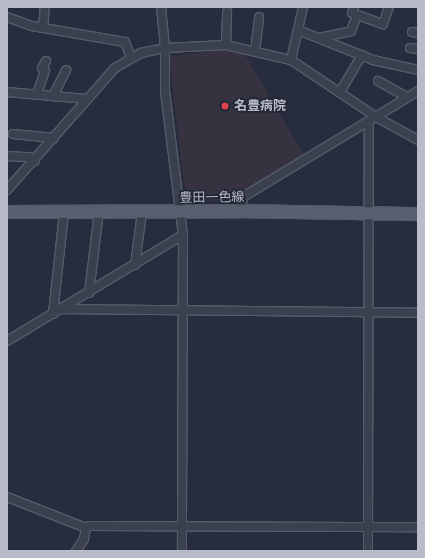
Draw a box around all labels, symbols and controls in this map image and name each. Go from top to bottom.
place label: 名豊病院 [234,98,286,114]
marker: 名豊病院 [219,100,231,112]
street label: 豊田一色線 [179,190,245,206]

